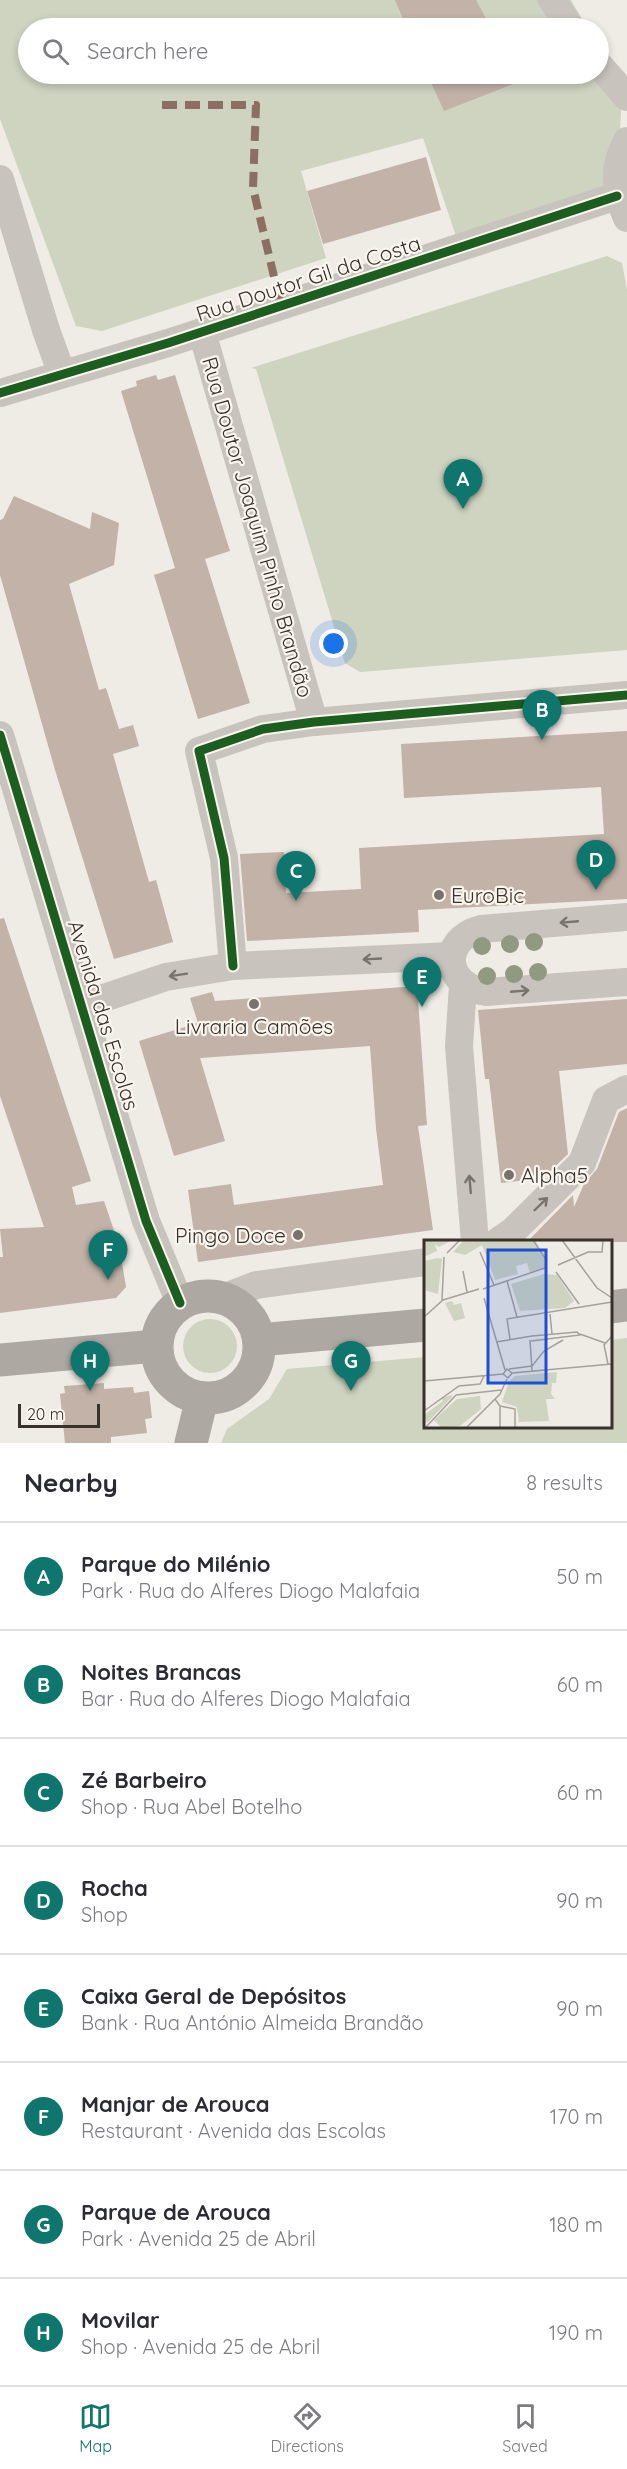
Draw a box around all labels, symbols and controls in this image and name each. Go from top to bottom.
search box [18,18,609,84]
icon: search [39,35,72,68]
text: Search here [87,37,208,65]
street label: Rua Doutor Gil da Costa [192,229,424,327]
street label: Rua Doutor Joaquim Pinho Brandão [197,354,319,700]
pin: A [444,460,482,509]
your location [319,629,348,658]
pin: B [522,690,562,740]
pin: D [576,840,616,890]
pin: C [276,852,316,901]
place label: EuroBic [451,882,524,908]
marker: EuroBic [432,888,446,902]
street label: Avenida das Escolas [63,917,145,1113]
one-way arrow [559,917,579,928]
one-way arrow [363,954,383,965]
pin: E [402,958,442,1007]
one-way arrow [169,969,189,980]
one-way arrow [509,985,529,996]
marker: Livraria Camões [247,997,261,1011]
place label: Livraria Camões [175,1013,333,1039]
place label: Alpha5 [521,1162,588,1188]
marker: Alpha5 [502,1168,516,1182]
one-way arrow [464,1174,475,1194]
one-way arrow [533,1197,548,1211]
place label: Pingo Doce [175,1222,286,1248]
marker: Pingo Doce [291,1228,305,1242]
pin: F [88,1230,128,1280]
inset map [424,1240,612,1428]
pin: H [70,1342,110,1391]
pin: G [332,1342,370,1391]
scale bar [18,1401,100,1428]
text: 20 m [27,1404,64,1424]
text: Nearby [24,1466,118,1499]
text: 8 results [526,1470,603,1495]
text: Parque do Milénio [81,1550,271,1578]
text: A [37,1564,50,1589]
text: 50 m [557,1564,603,1589]
text: Park · Rua do Alferes Diogo Malafaia [81,1578,420,1603]
text: Noites Brancas [81,1658,241,1686]
text: B [37,1672,50,1697]
text: 60 m [557,1672,603,1697]
text: Bar · Rua do Alferes Diogo Malafaia [81,1686,411,1711]
text: Zé Barbeiro [81,1766,207,1794]
text: C [37,1780,50,1805]
text: 60 m [557,1780,603,1805]
text: Shop · Rua Abel Botelho [81,1794,302,1819]
text: Rocha [81,1874,148,1902]
text: D [36,1888,51,1913]
text: 90 m [556,1888,603,1913]
text: Shop [81,1902,128,1927]
text: Caixa Geral de Depósitos [81,1982,346,2010]
text: E [38,1996,49,2021]
text: 90 m [556,1996,603,2021]
text: Bank · Rua António Almeida Brandão [81,2010,424,2035]
text: Manjar de Arouca [81,2090,270,2118]
text: F [38,2104,49,2129]
text: 170 m [550,2104,603,2129]
text: Restaurant · Avenida das Escolas [81,2118,386,2143]
text: Parque de Arouca [81,2198,271,2226]
text: G [37,2212,50,2237]
text: 180 m [549,2212,603,2237]
text: Park · Avenida 25 de Abril [81,2226,316,2251]
text: Movilar [81,2306,160,2334]
text: H [36,2320,51,2345]
text: 190 m [549,2320,603,2345]
text: Shop · Avenida 25 de Abril [81,2334,320,2359]
tab: Map [79,2400,112,2456]
tab: Directions [271,2400,344,2456]
tab: Saved [502,2400,548,2456]

